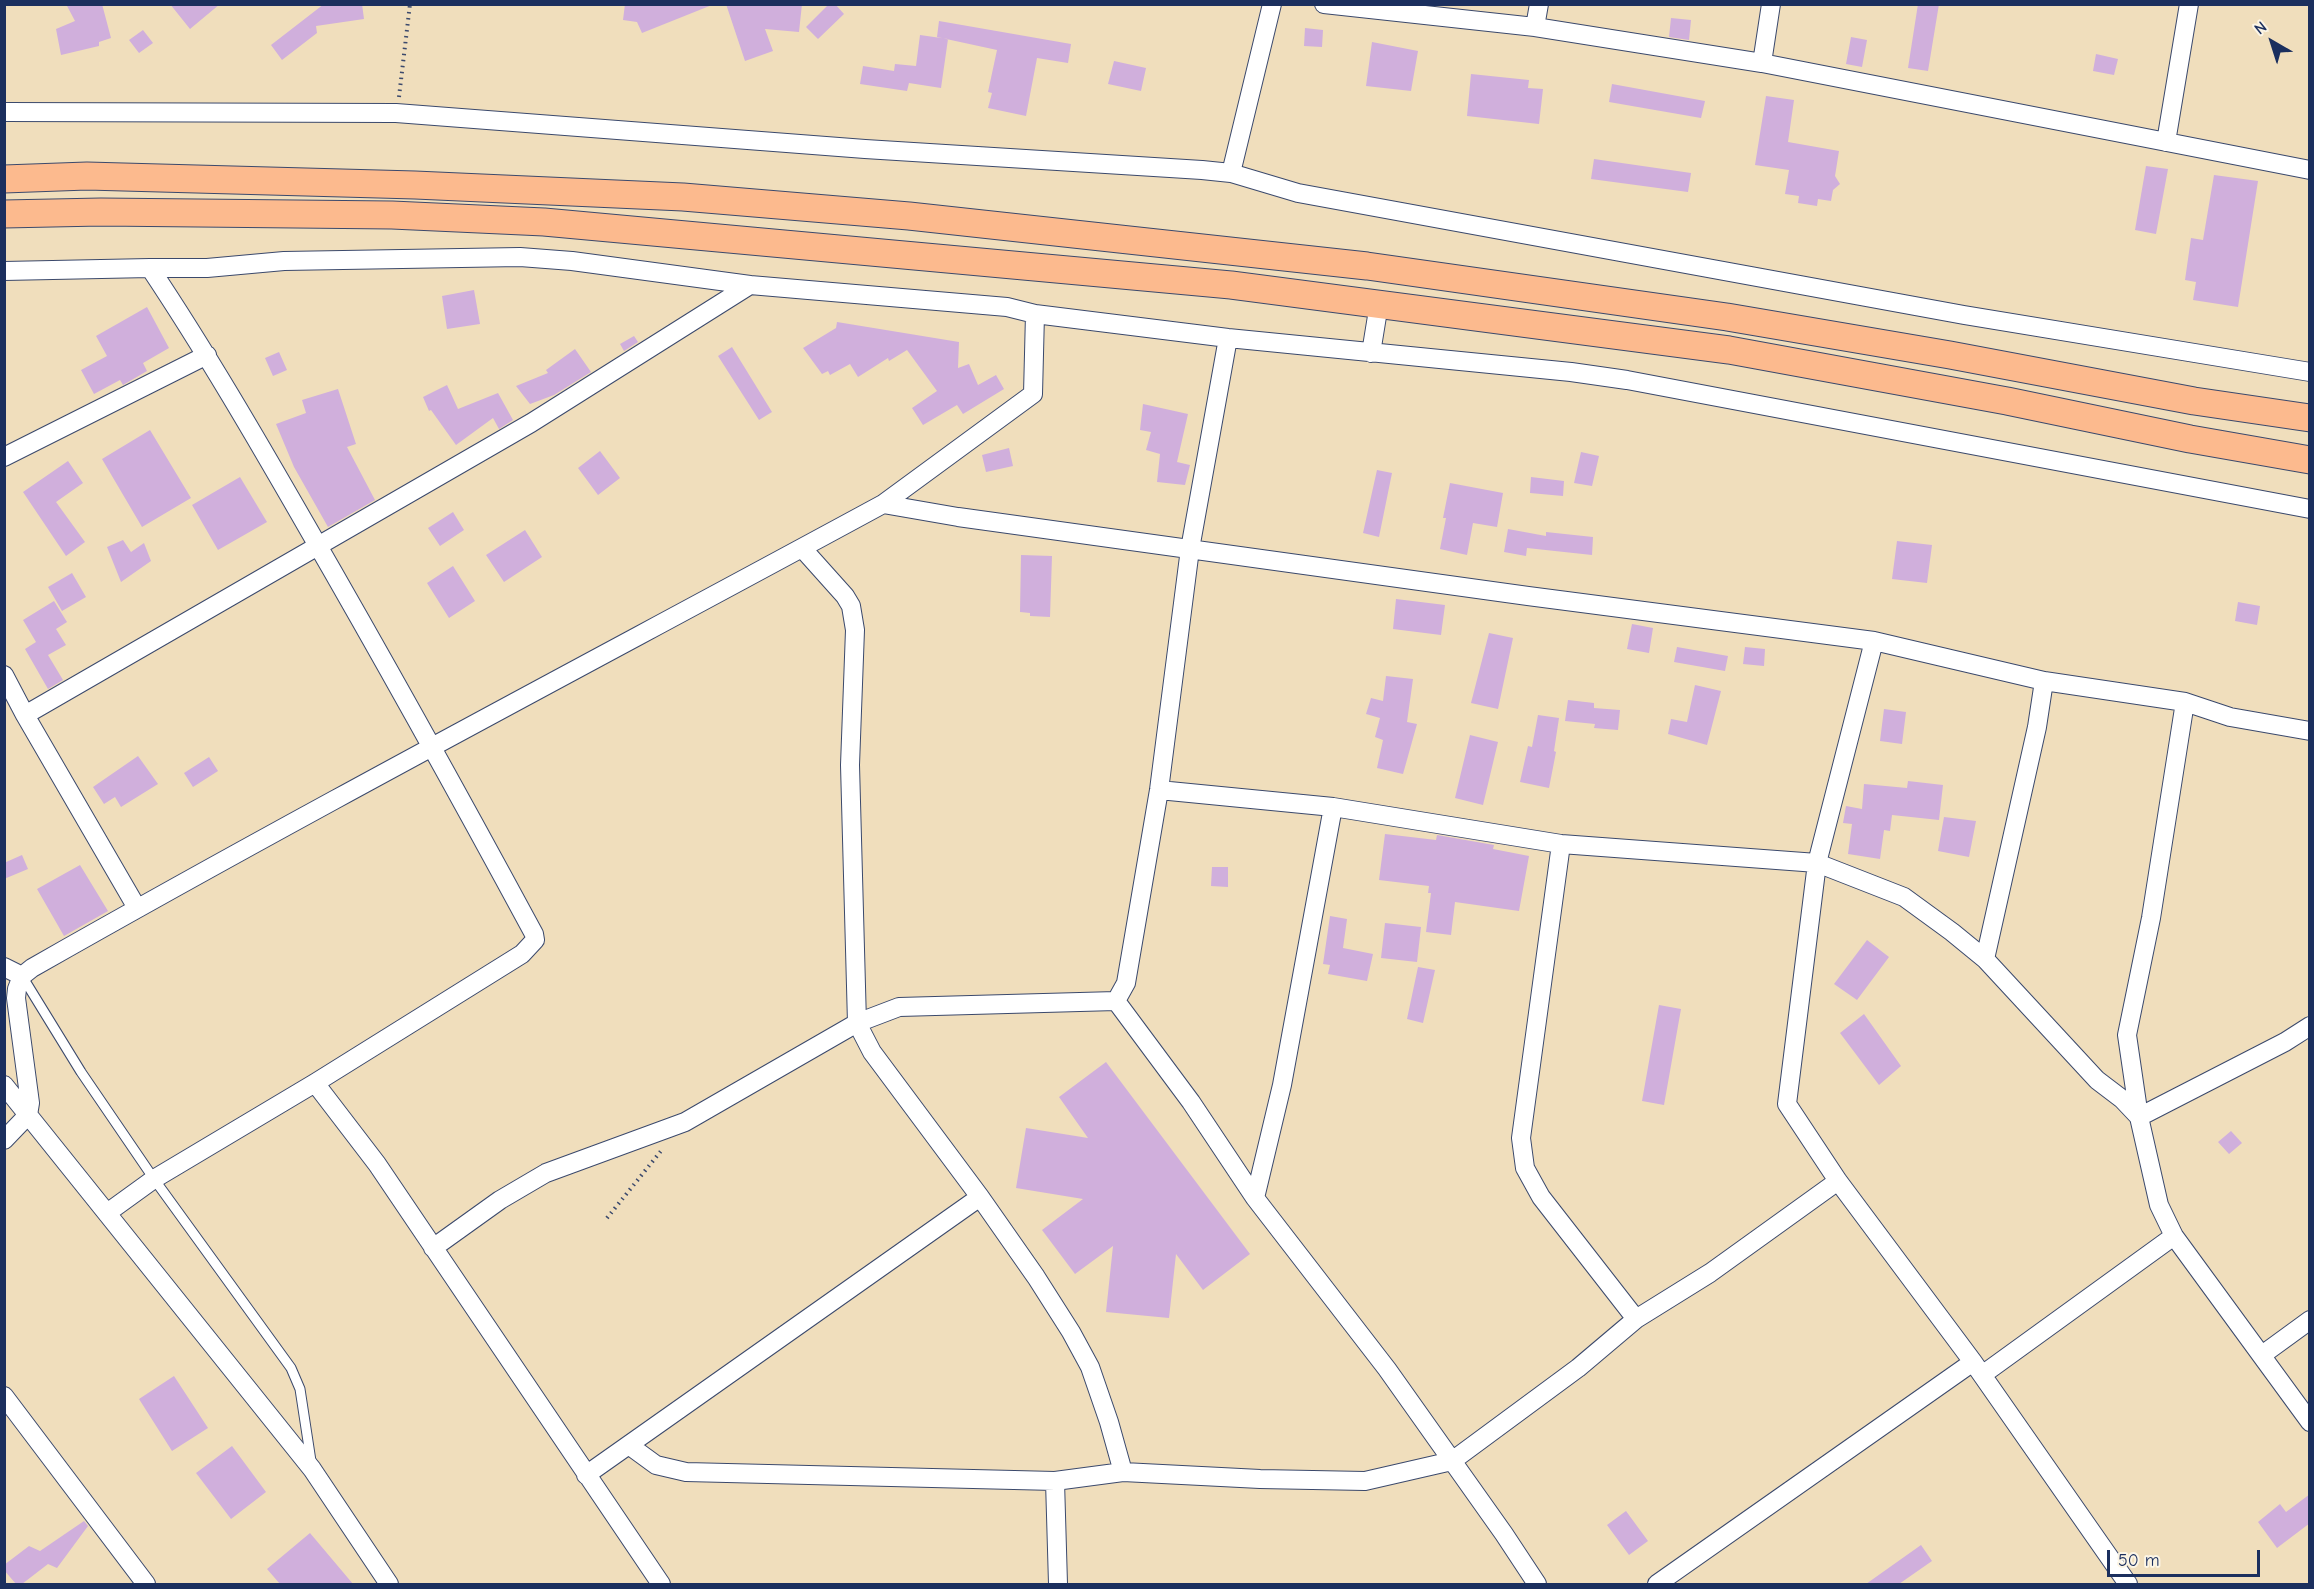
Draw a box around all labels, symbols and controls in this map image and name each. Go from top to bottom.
north arrow [2242,12,2302,72]
text: N [2251,18,2270,38]
scale bar [2110,1538,2263,1576]
text: 50 m [2118,1550,2160,1571]

